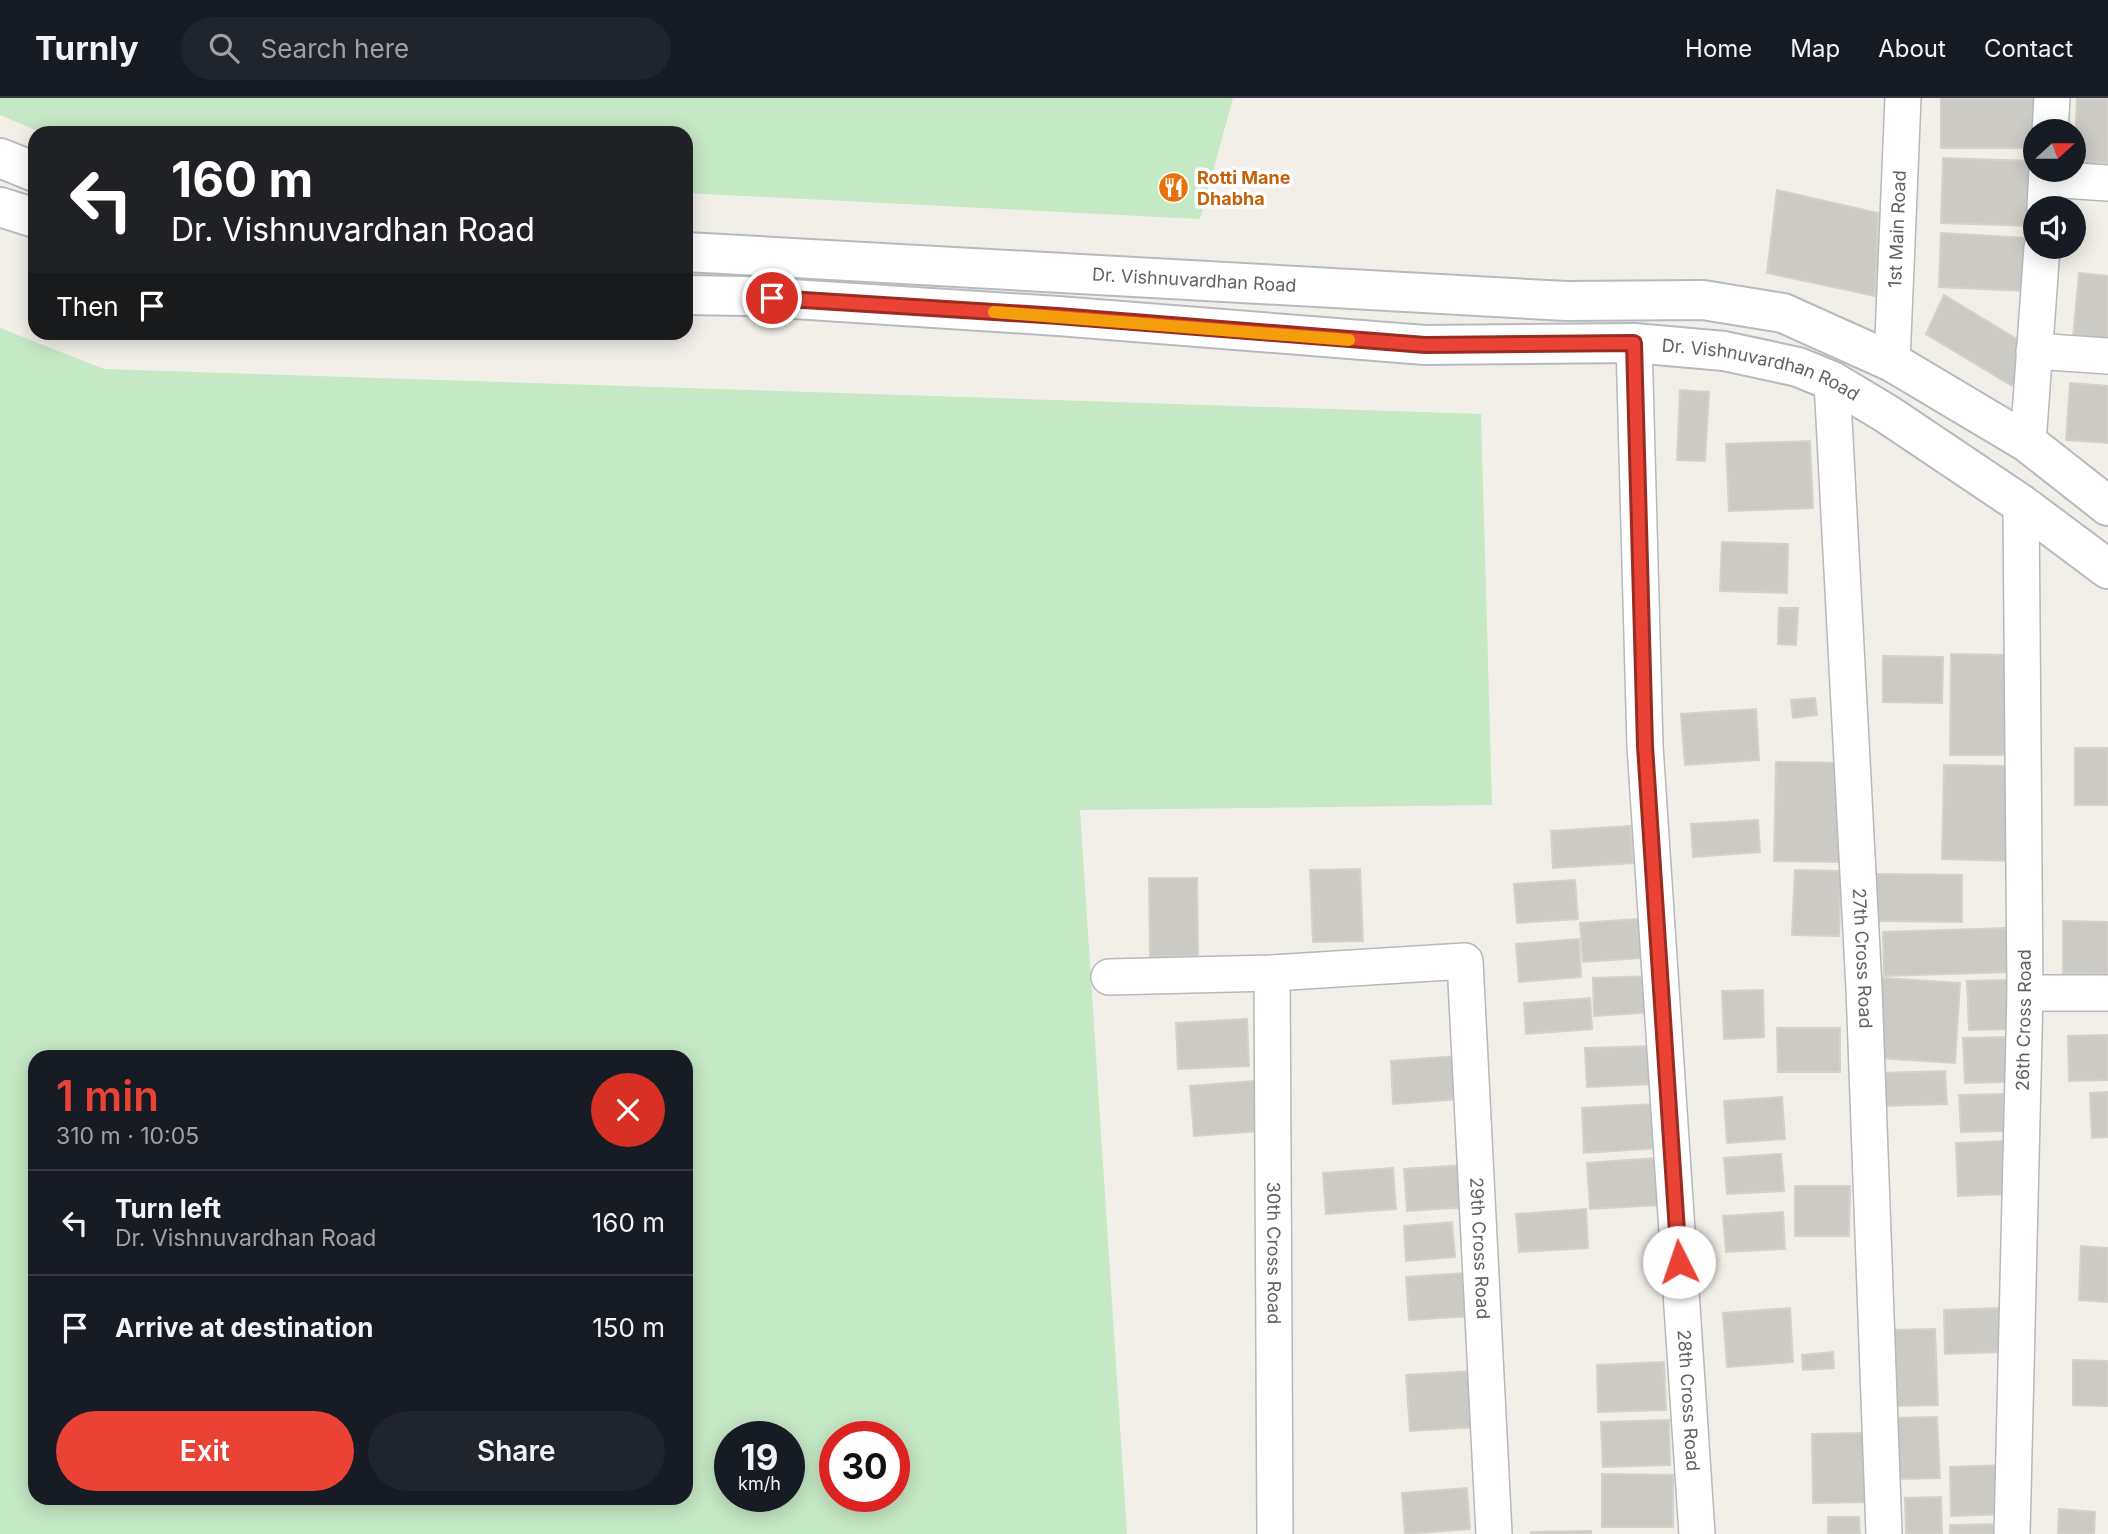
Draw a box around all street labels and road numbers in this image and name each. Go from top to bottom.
street label: 1st Main Road [1884,170,1910,288]
street label: Dr. Vishnuvardhan Road [1091,264,1297,296]
street label: Dr. Vishnuvardhan Road [1661,335,1863,405]
street label: 27th Cross Road [1849,887,1876,1029]
street label: 26th Cross Road [2012,949,2035,1091]
street label: 29th Cross Road [1466,1177,1494,1320]
street label: 30th Cross Road [1263,1182,1285,1324]
street label: 28th Cross Road [1674,1329,1704,1472]

